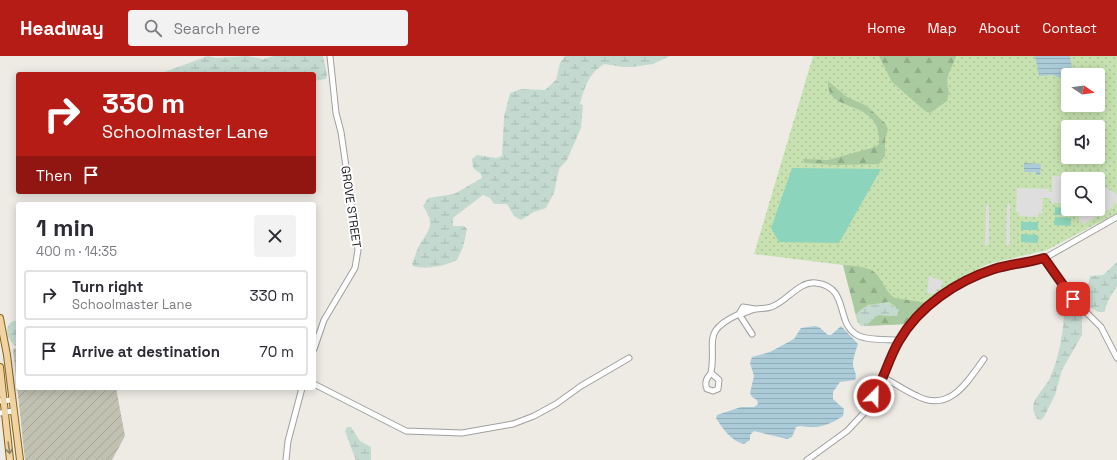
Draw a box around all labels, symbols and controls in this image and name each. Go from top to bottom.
search box [128,10,408,46]
text: Headway [20,16,104,41]
icon: search [142,17,164,39]
text: Search here [174,19,260,38]
text: Home [867,19,905,37]
text: Map [927,19,957,37]
text: About [979,19,1020,37]
text: Contact [1042,19,1097,37]
north arrow [1061,68,1105,112]
map controls [1061,68,1105,216]
text: 330 m [102,85,185,121]
icon: right [36,88,88,140]
text: Schoolmaster Lane [102,120,268,143]
button: sound [1061,120,1105,164]
icon: arrive [80,164,102,186]
street label: GROVE STREET [337,165,365,249]
text: Then [36,166,72,185]
button: search [1061,172,1105,216]
text: 1 min [36,212,95,243]
button: close [254,215,296,257]
text: 400 m · 14:35 [36,243,117,260]
text: Turn right [72,277,143,296]
pin [1056,282,1090,316]
icon: right [38,284,60,306]
text: 330 m [250,286,294,305]
icon: arrive [1062,288,1084,310]
text: Schoolmaster Lane [72,296,192,313]
icon: arrive [38,340,60,362]
text: Arrive at destination [72,342,220,361]
text: 70 m [259,342,294,361]
position arrow [853,375,895,417]
one-way arrow [5,441,13,454]

